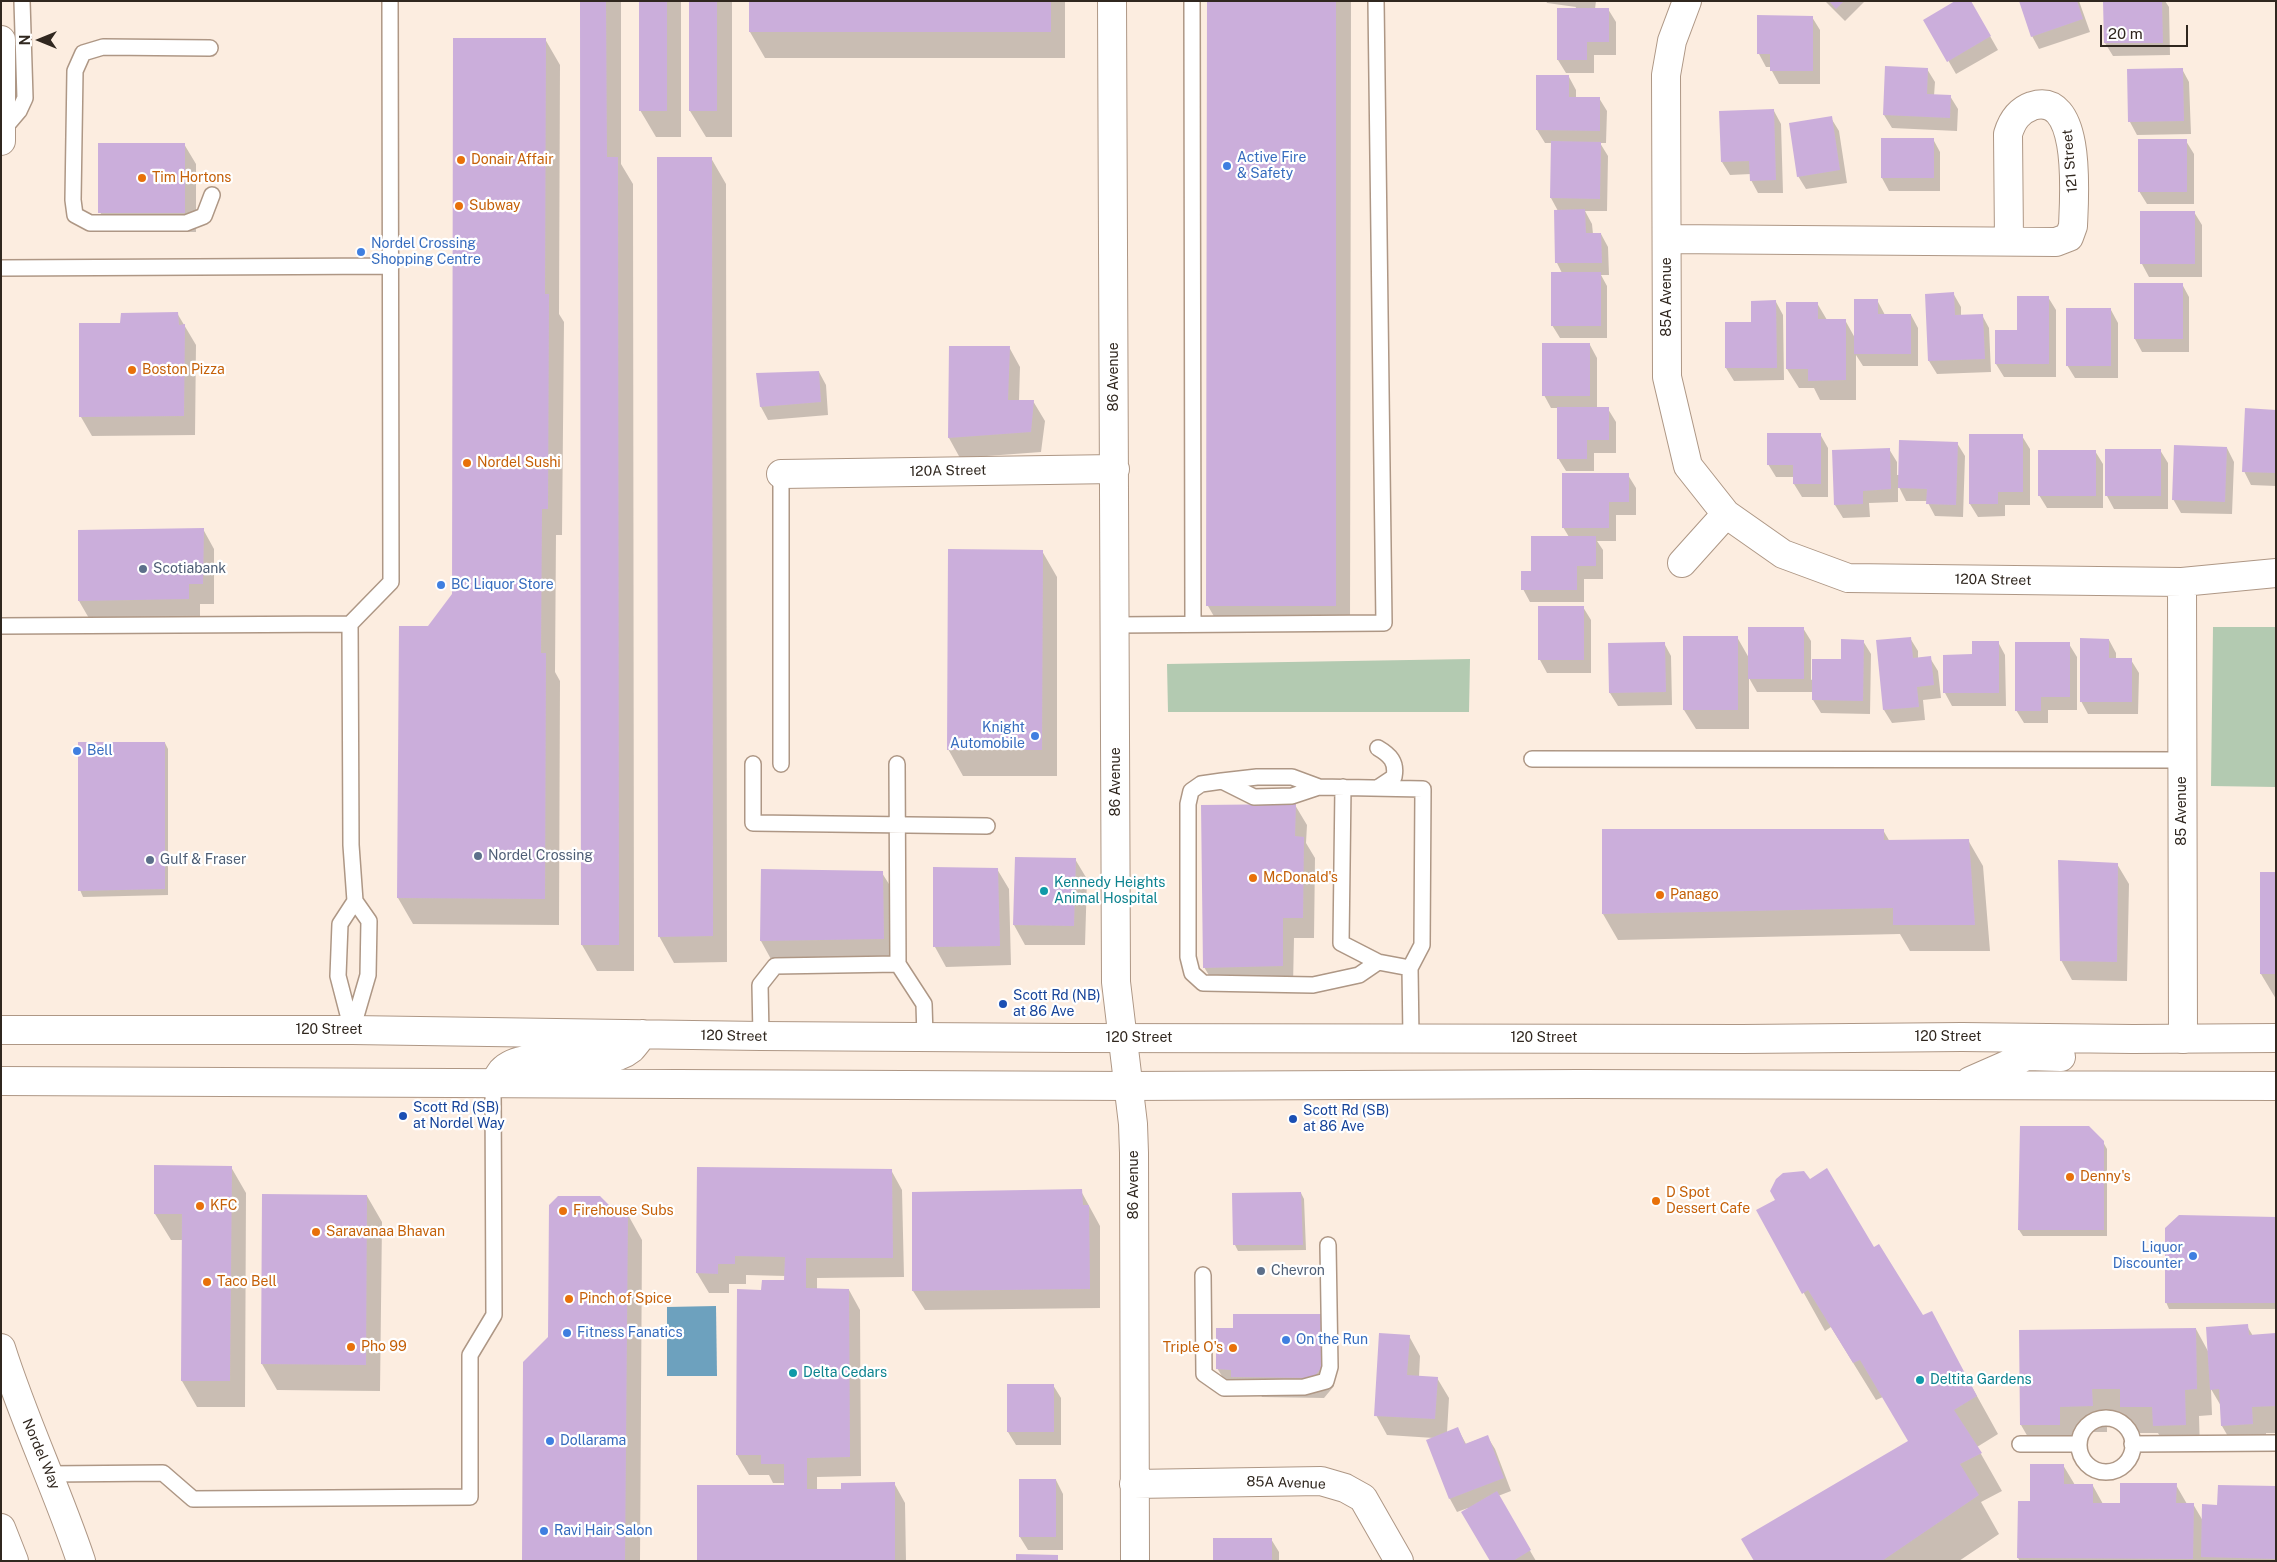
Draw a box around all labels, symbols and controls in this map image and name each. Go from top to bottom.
north arrow [15,15,65,65]
scale bar [2102,15,2190,47]
text: 20 m [2108,25,2143,42]
text: N [17,35,33,45]
street label: 121 Street [2059,128,2081,194]
place label: Active Fire & Safety [1237,150,1306,182]
place label: Donair Affair [471,152,554,168]
marker: Donair Affair [455,154,467,166]
marker: Active Fire & Safety [1221,160,1233,172]
place label: Tim Hortons [152,170,231,186]
marker: Tim Hortons [136,172,148,184]
place label: Subway [469,198,521,214]
marker: Subway [453,200,465,212]
place label: Nordel Crossing Shopping Centre [371,236,481,268]
marker: Nordel Crossing Shopping Centre [355,246,367,258]
street label: 85A Avenue [1659,257,1675,337]
street label: 86 Avenue [1106,342,1122,412]
place label: Boston Pizza [142,362,225,378]
marker: Boston Pizza [126,364,138,376]
place label: Nordel Sushi [477,455,561,471]
marker: Nordel Sushi [461,457,473,469]
street label: 120A Street [909,462,987,480]
place label: Scotiabank [153,561,226,577]
marker: Scotiabank [137,563,149,575]
street label: 120A Street [1954,571,2032,589]
place label: BC Liquor Store [451,577,554,593]
marker: BC Liquor Store [435,579,447,591]
place label: Knight Automobile [950,720,1025,752]
marker: Knight Automobile [1029,730,1041,742]
place label: Bell [87,743,113,759]
marker: Bell [71,745,83,757]
street label: 86 Avenue [1108,747,1124,817]
street label: 85 Avenue [2174,776,2190,846]
place label: Nordel Crossing [488,848,593,864]
marker: Nordel Crossing [472,850,484,862]
place label: Gulf & Fraser [160,852,246,868]
marker: Gulf & Fraser [144,854,156,866]
place label: McDonald's [1263,870,1338,886]
marker: McDonald's [1247,872,1259,884]
place label: Kennedy Heights Animal Hospital [1054,875,1165,908]
marker: Kennedy Heights Animal Hospital [1038,885,1050,897]
place label: Panago [1670,887,1719,903]
marker: Panago [1654,889,1666,901]
place label: Scott Rd (NB) at 86 Ave [1013,988,1101,1020]
marker: Scott Rd (NB) at 86 Ave [997,998,1009,1010]
street label: 120 Street [296,1022,362,1038]
street label: 120 Street [700,1027,768,1045]
street label: 120 Street [1915,1029,1981,1045]
street label: 120 Street [1106,1030,1172,1046]
street label: 120 Street [1511,1030,1577,1046]
place label: Scott Rd (SB) at Nordel Way [413,1100,505,1132]
place label: Scott Rd (SB) at 86 Ave [1303,1103,1389,1136]
marker: Scott Rd (SB) at Nordel Way [397,1110,409,1122]
marker: Scott Rd (SB) at 86 Ave [1287,1113,1299,1125]
street label: 86 Avenue [1126,1150,1142,1220]
place label: Denny's [2080,1169,2131,1185]
marker: Denny's [2064,1171,2076,1183]
place label: D Spot Dessert Cafe [1666,1185,1750,1218]
marker: D Spot Dessert Cafe [1650,1195,1662,1207]
place label: KFC [210,1198,238,1214]
marker: KFC [194,1200,206,1212]
place label: Firehouse Subs [573,1203,674,1219]
marker: Firehouse Subs [557,1205,569,1217]
place label: Saravanaa Bhavan [326,1224,445,1240]
marker: Saravanaa Bhavan [310,1226,322,1238]
place label: Liquor Discounter [2113,1240,2183,1272]
marker: Liquor Discounter [2187,1250,2199,1262]
place label: Chevron [1271,1263,1325,1279]
marker: Chevron [1255,1265,1267,1277]
place label: Taco Bell [217,1274,277,1290]
marker: Taco Bell [201,1276,213,1288]
place label: Pinch of Spice [579,1291,672,1307]
marker: Pinch of Spice [563,1293,575,1305]
place label: Fitness Fanatics [577,1325,683,1341]
marker: Fitness Fanatics [561,1327,573,1339]
place label: On the Run [1296,1332,1368,1348]
marker: On the Run [1280,1334,1292,1346]
place label: Pho 99 [361,1339,407,1355]
place label: Triple O's [1163,1340,1223,1356]
marker: Pho 99 [345,1341,357,1353]
marker: Triple O's [1227,1342,1239,1354]
place label: Delta Cedars [803,1365,887,1381]
marker: Delta Cedars [787,1367,799,1379]
place label: Deltita Gardens [1930,1372,2032,1388]
marker: Deltita Gardens [1914,1374,1926,1386]
street label: Nordel Way [19,1416,63,1492]
place label: Dollarama [560,1433,626,1449]
marker: Dollarama [544,1435,556,1447]
street label: 85A Avenue [1246,1473,1326,1493]
place label: Ravi Hair Salon [554,1523,653,1539]
marker: Ravi Hair Salon [538,1525,550,1537]

